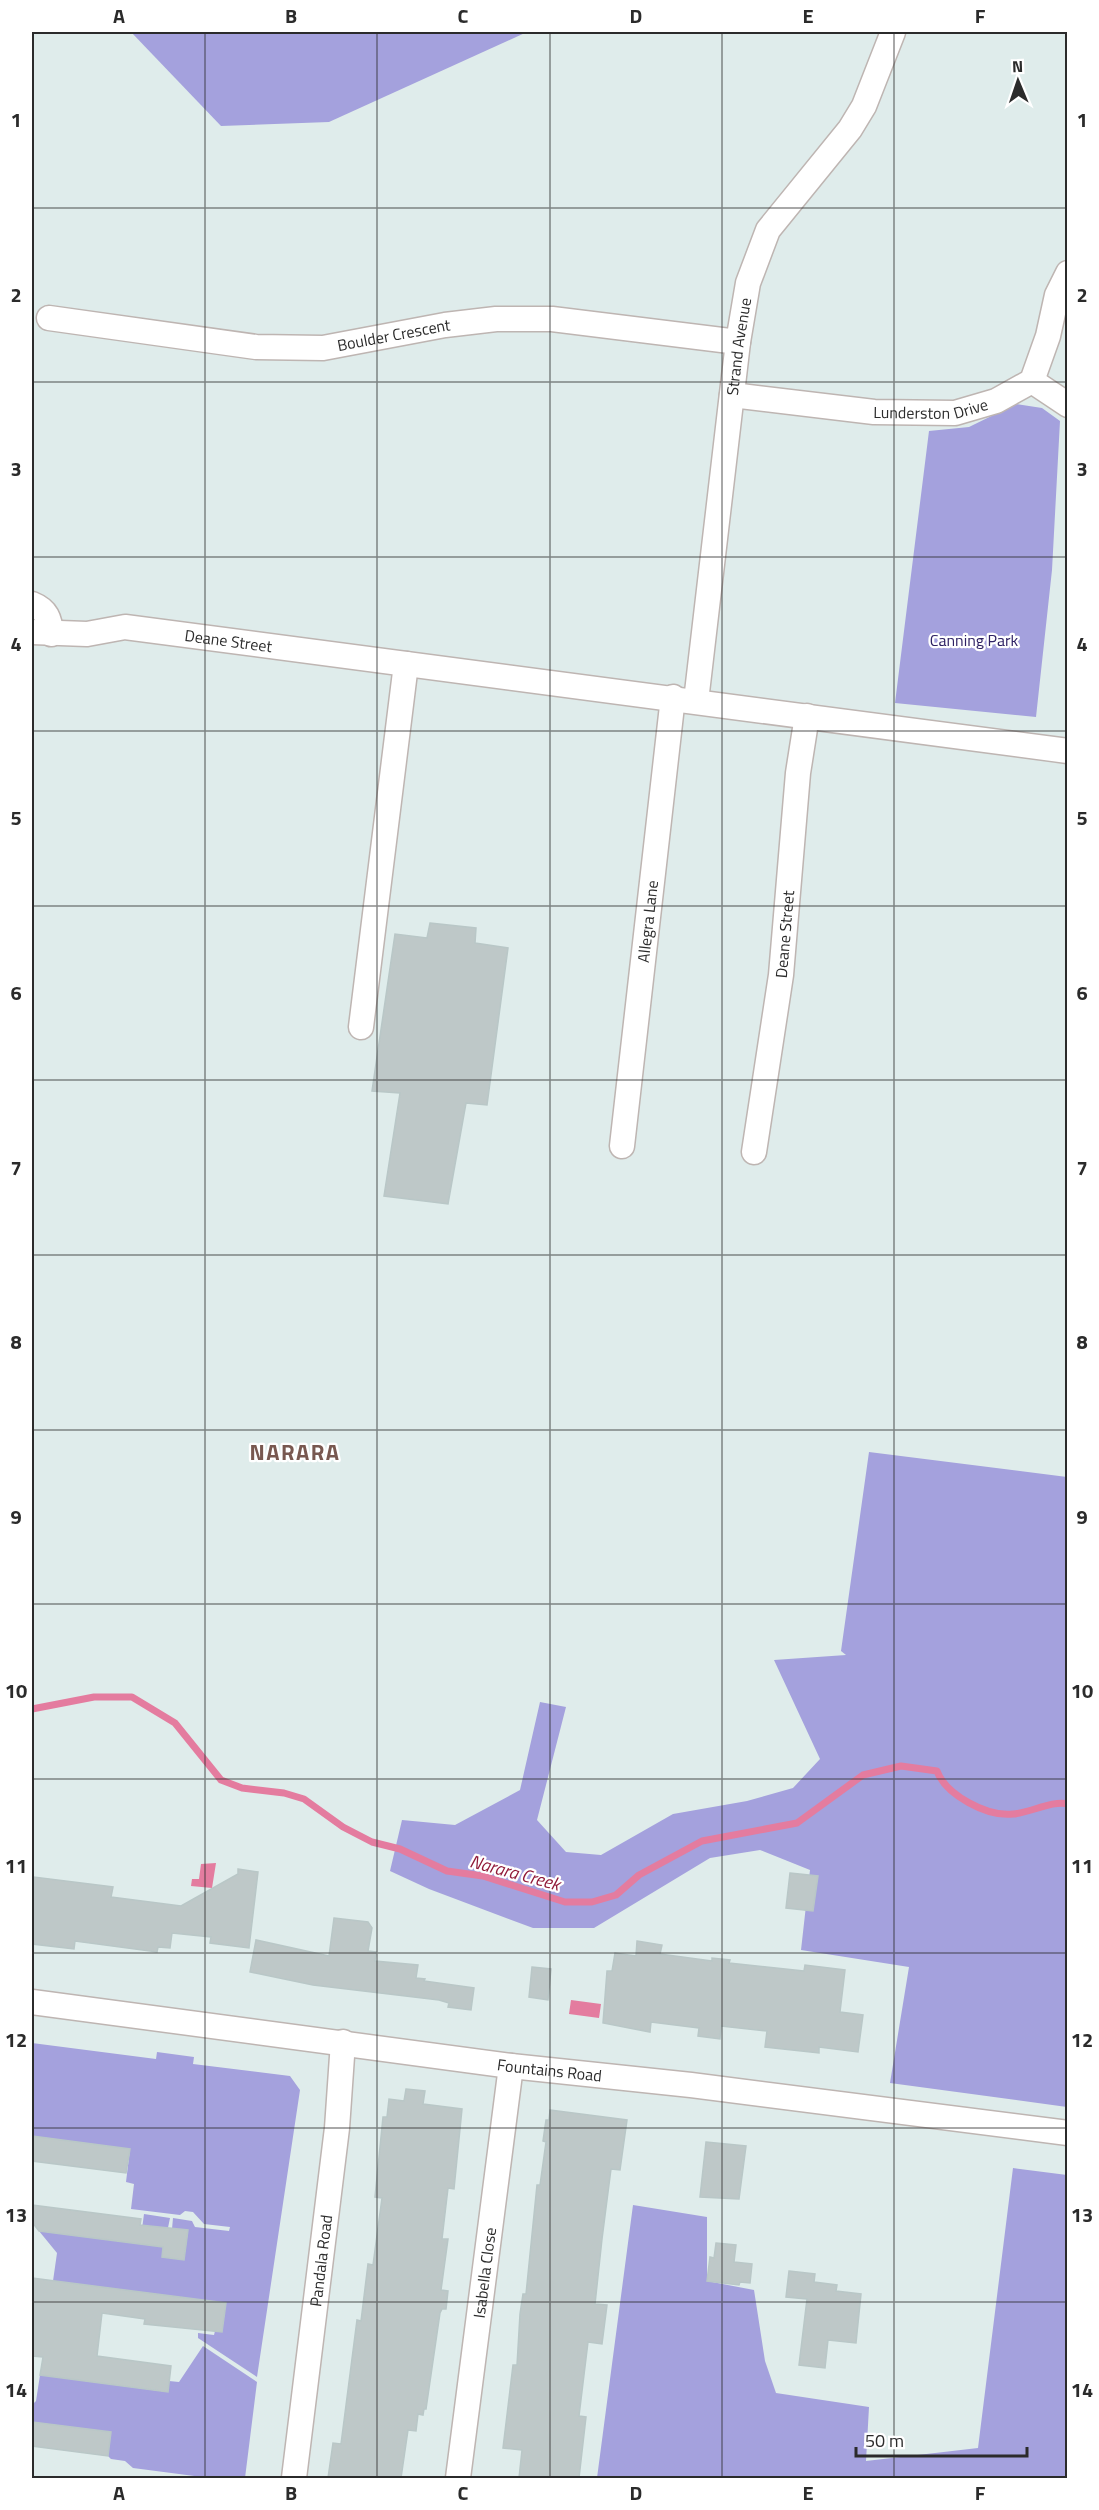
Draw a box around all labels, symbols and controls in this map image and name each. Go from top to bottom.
text: A [113,0,125,31]
text: B [285,0,297,31]
text: C [458,0,469,31]
text: D [630,0,642,31]
text: E [802,0,814,31]
text: F [975,0,986,31]
north arrow [988,51,1048,111]
text: N [1012,54,1023,78]
text: 1 [10,104,22,135]
text: 1 [1076,104,1088,135]
text: 2 [10,279,22,310]
text: 2 [1076,279,1088,310]
street label: Strand Avenue [720,296,757,397]
street label: Boulder Crescent [335,312,452,357]
street label: Lunderston Drive [873,392,991,425]
text: 3 [10,453,22,484]
text: 3 [1076,453,1088,484]
street label: Deane Street [183,623,274,658]
text: 4 [10,628,22,659]
park label: Canning Park [930,628,1019,652]
text: 4 [1076,628,1088,659]
text: 5 [10,802,22,833]
text: 5 [1076,802,1088,833]
street label: Allegra Lane [631,879,664,964]
street label: Deane Street [769,889,800,979]
text: 6 [10,977,22,1008]
text: 6 [1076,977,1088,1008]
text: 7 [10,1152,22,1183]
text: 7 [1076,1152,1088,1183]
text: 8 [10,1326,22,1357]
text: 8 [1076,1326,1088,1357]
district label: NARARA [250,1435,340,1469]
text: 9 [10,1501,22,1532]
text: 9 [1076,1501,1088,1532]
text: 10 [5,1675,27,1706]
text: 10 [1071,1675,1093,1706]
water label: Narara Creek [467,1848,565,1898]
text: 11 [5,1850,27,1881]
text: 11 [1071,1850,1093,1881]
text: 12 [5,2024,27,2055]
text: 12 [1071,2024,1093,2055]
street label: Fountains Road [496,2052,603,2088]
text: 13 [5,2199,27,2230]
text: 13 [1071,2199,1093,2230]
street label: Pandala Road [303,2213,338,2308]
street label: Isabella Close [467,2226,502,2320]
text: 14 [5,2374,27,2405]
text: 14 [1071,2374,1093,2405]
scale bar [856,2420,1027,2458]
text: 50 m [865,2427,904,2454]
text: A [113,2477,125,2508]
text: B [285,2477,297,2508]
text: C [458,2477,469,2508]
text: D [630,2477,642,2508]
text: E [802,2477,814,2508]
text: F [975,2477,986,2508]

